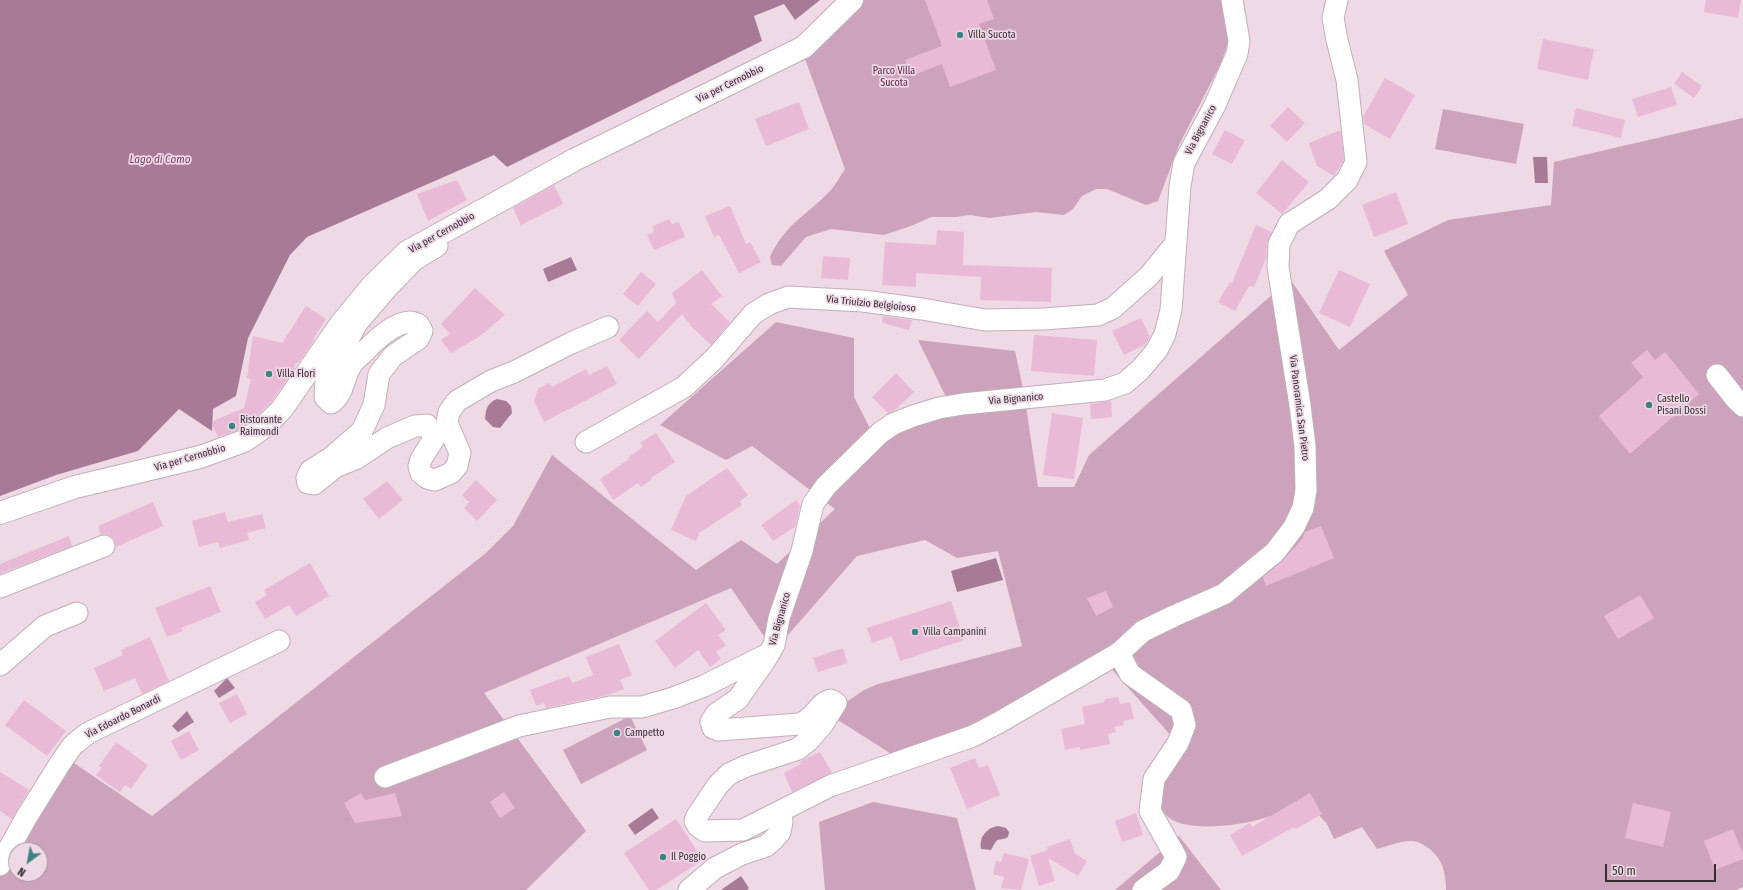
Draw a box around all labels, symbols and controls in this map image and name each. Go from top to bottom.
place label: Villa Sucota [968,29,1016,41]
marker: Villa Sucota [955,30,965,40]
street label: Via per Cernobbio [694,63,766,105]
park label: Parco Villa Sucota [873,65,915,88]
street label: Via Bignanico [1183,103,1219,157]
water label: Lago di Como [130,153,190,167]
street label: Via per Cernobbio [407,210,477,256]
street label: Via Triulzio Belgioioso [826,293,916,315]
street label: Via Panoramica San Pietro [1287,354,1311,462]
place label: Villa Flori [277,368,315,380]
marker: Villa Flori [264,369,274,379]
street label: Via Bignanico [988,391,1044,407]
place label: Castello Pisani Dossi [1657,393,1706,416]
marker: Castello Pisani Dossi [1644,400,1654,410]
place label: Ristorante Raimondi [240,414,282,438]
marker: Ristorante Raimondi [227,421,237,431]
street label: Via per Cernobbio [153,442,227,474]
street label: Via Bignanico [767,591,793,647]
place label: Villa Campanini [923,626,986,638]
marker: Villa Campanini [910,627,920,637]
street label: Via Edoardo Bonardi [83,693,163,741]
place label: Campetto [625,727,664,739]
marker: Campetto [612,728,622,738]
north arrow [8,842,48,882]
place label: Il Poggio [671,851,706,863]
marker: Il Poggio [658,852,668,862]
scale bar [1607,856,1718,882]
text: N [16,864,28,879]
text: 50 m [1612,864,1636,878]

